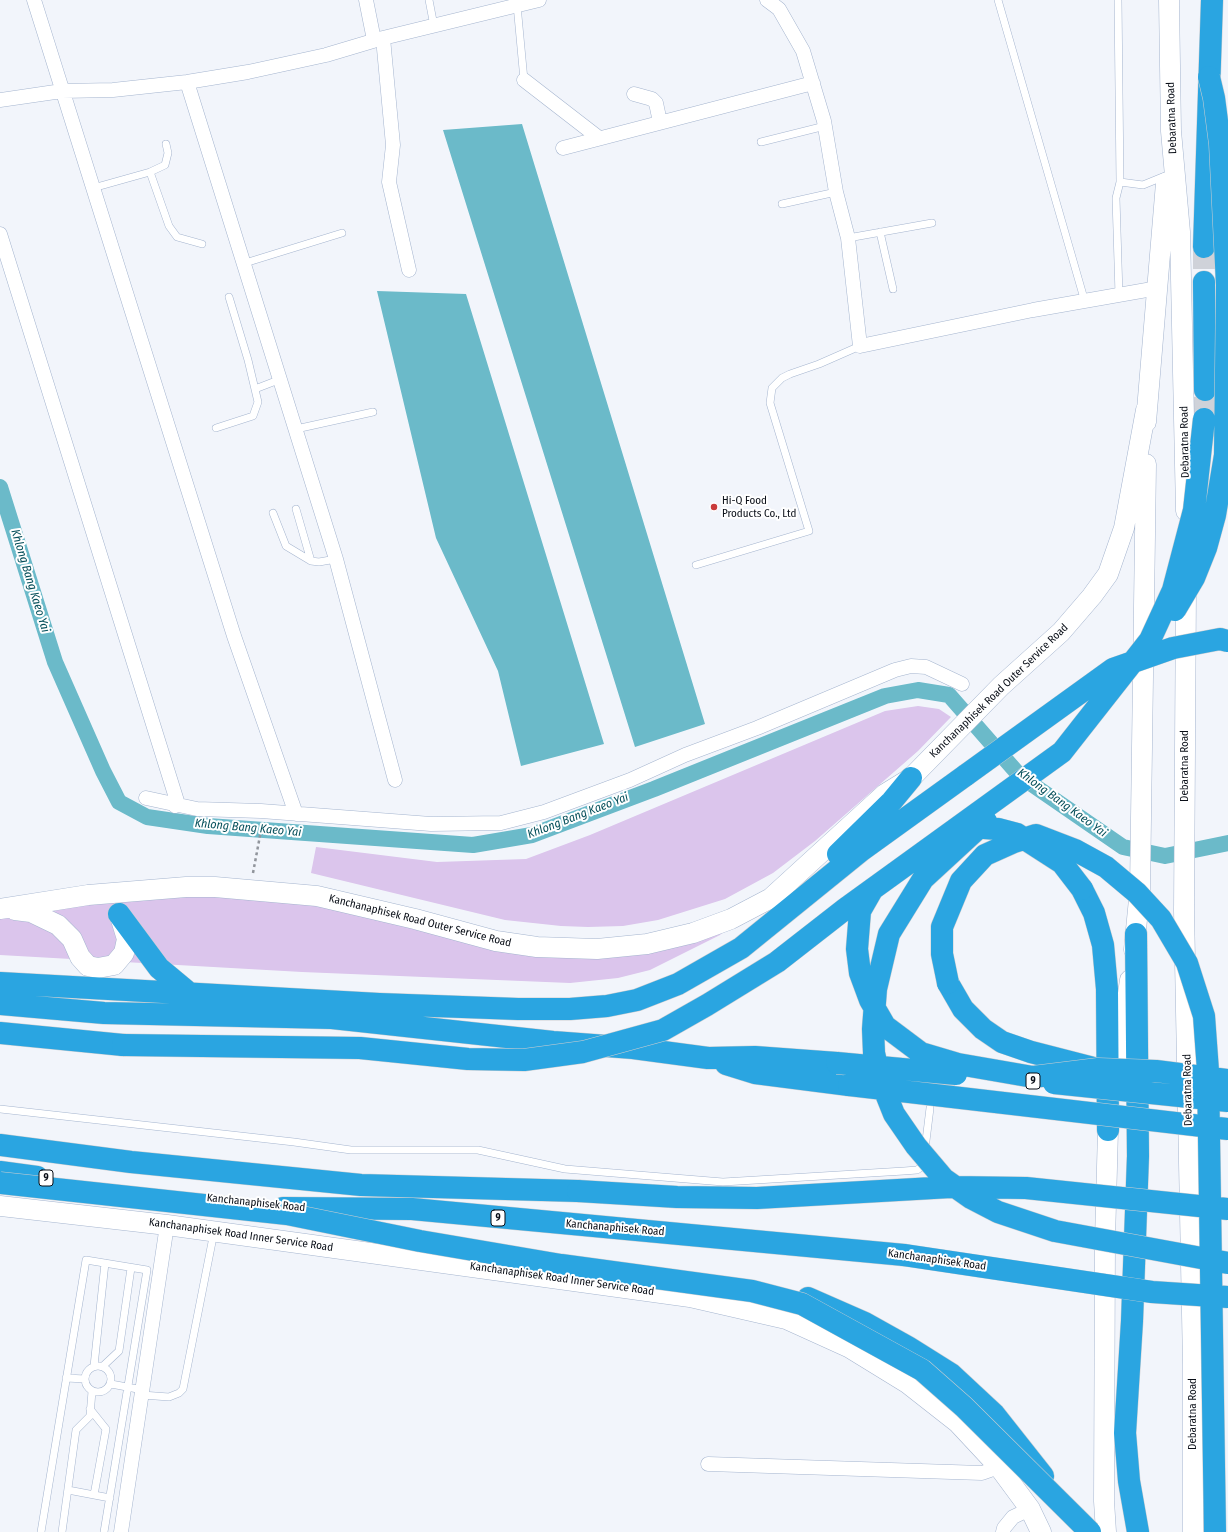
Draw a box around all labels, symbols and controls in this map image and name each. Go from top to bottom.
street label: Debaratna Road [1164,82,1180,154]
street label: Debaratna Road [1178,406,1192,478]
place label: Hi-Q Food Products Co., Ltd [722,494,796,520]
marker: Hi-Q Food Products Co., Ltd [709,502,719,512]
water label: Khlong Bang Kaeo Yai [7,528,53,634]
street label: Kanchanaphisek Road Outer Service Road [927,621,1071,761]
street label: Debaratna Road [1178,730,1192,802]
water label: Khlong Bang Kaeo Yai [1014,766,1110,840]
water label: Khlong Bang Kaeo Yai [525,790,631,842]
water label: Khlong Bang Kaeo Yai [194,816,302,840]
street label: Kanchanaphisek Road Outer Service Road [328,892,512,950]
street label: Debaratna Road [1181,1054,1195,1126]
road number: 9 [1026,1073,1040,1089]
road number: 9 [39,1170,53,1186]
street label: Kanchanaphisek Road [206,1191,306,1215]
road number: 9 [491,1210,505,1226]
street label: Kanchanaphisek Road Inner Service Road [148,1216,334,1254]
street label: Kanchanaphisek Road [565,1217,665,1239]
street label: Kanchanaphisek Road [887,1247,987,1273]
street label: Kanchanaphisek Road Inner Service Road [469,1260,655,1298]
street label: Debaratna Road [1186,1378,1200,1450]

